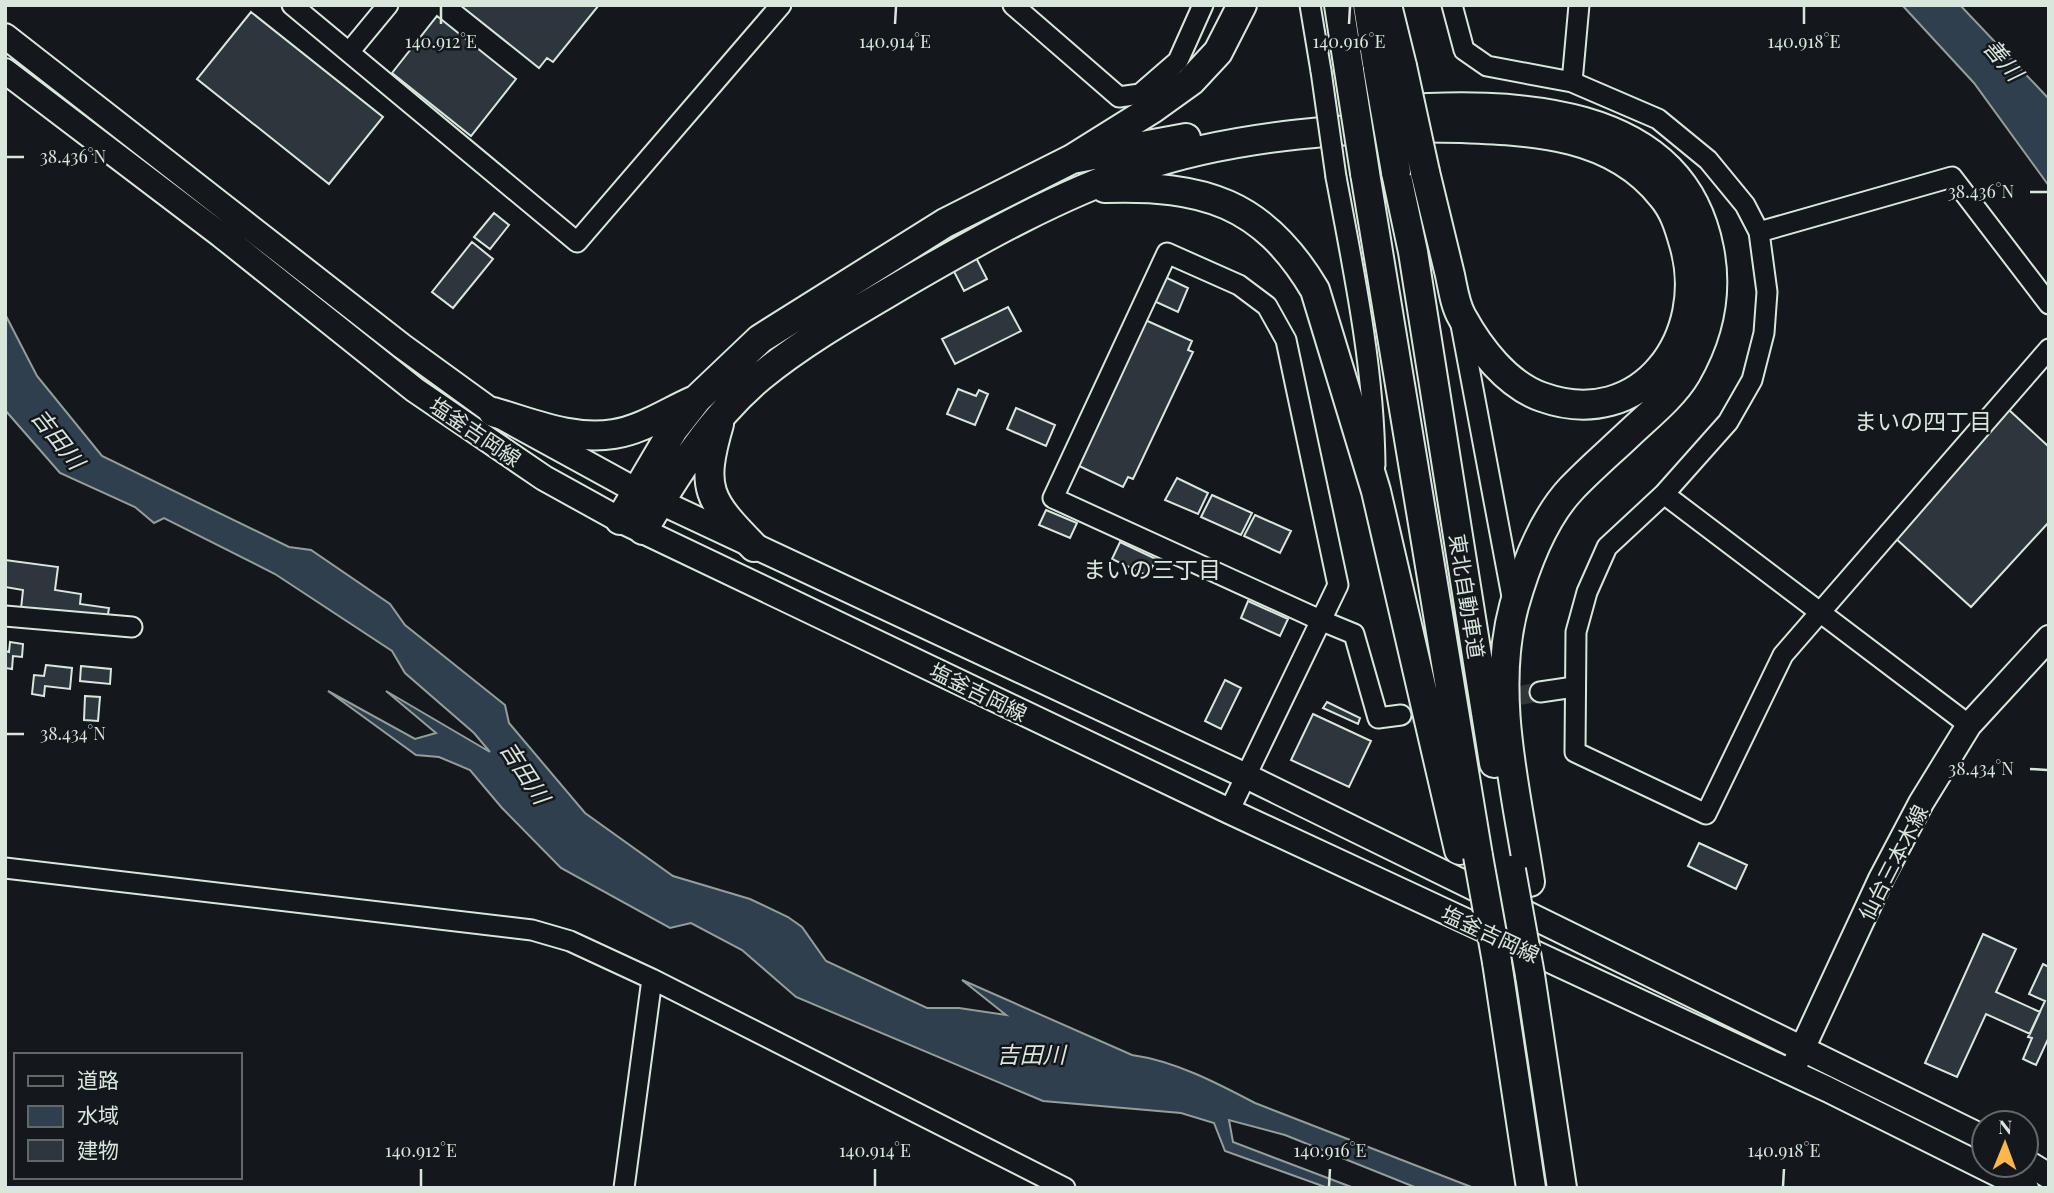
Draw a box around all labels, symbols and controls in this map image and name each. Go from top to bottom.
text: 140.912°E [405,29,477,53]
text: 140.914°E [859,29,931,53]
text: 140.916°E [1313,29,1385,53]
text: 140.918°E [1767,29,1841,53]
water label: 善川 [1977,31,2033,89]
text: 38.436°N [40,144,107,168]
text: 38.436°N [1948,179,2015,203]
street label: 塩釜吉岡線 [425,390,527,472]
water label: 吉田川 [26,401,94,477]
district label: まいの四丁目 [1854,405,1992,436]
street label: 東北自動車道 [1444,532,1492,660]
district label: まいの三丁目 [1083,553,1221,584]
street label: 塩釜吉岡線 [926,655,1032,727]
text: 38.434°N [40,721,106,745]
water label: 吉田川 [494,735,559,812]
text: 38.434°N [1948,756,2014,780]
street label: 仙台三本木線 [1851,800,1933,924]
street label: 塩釜吉岡線 [1438,898,1544,968]
water label: 吉田川 [997,1038,1069,1069]
legend [14,1053,242,1179]
text: 道路 [77,1065,119,1093]
text: 水域 [77,1100,119,1128]
north arrow [1970,1109,2040,1179]
text: N [1998,1113,2013,1139]
text: 建物 [77,1135,119,1163]
text: 140.912°E [385,1138,457,1162]
text: 140.914°E [839,1138,911,1162]
text: 140.916°E [1294,1138,1366,1162]
text: 140.918°E [1747,1138,1821,1162]

